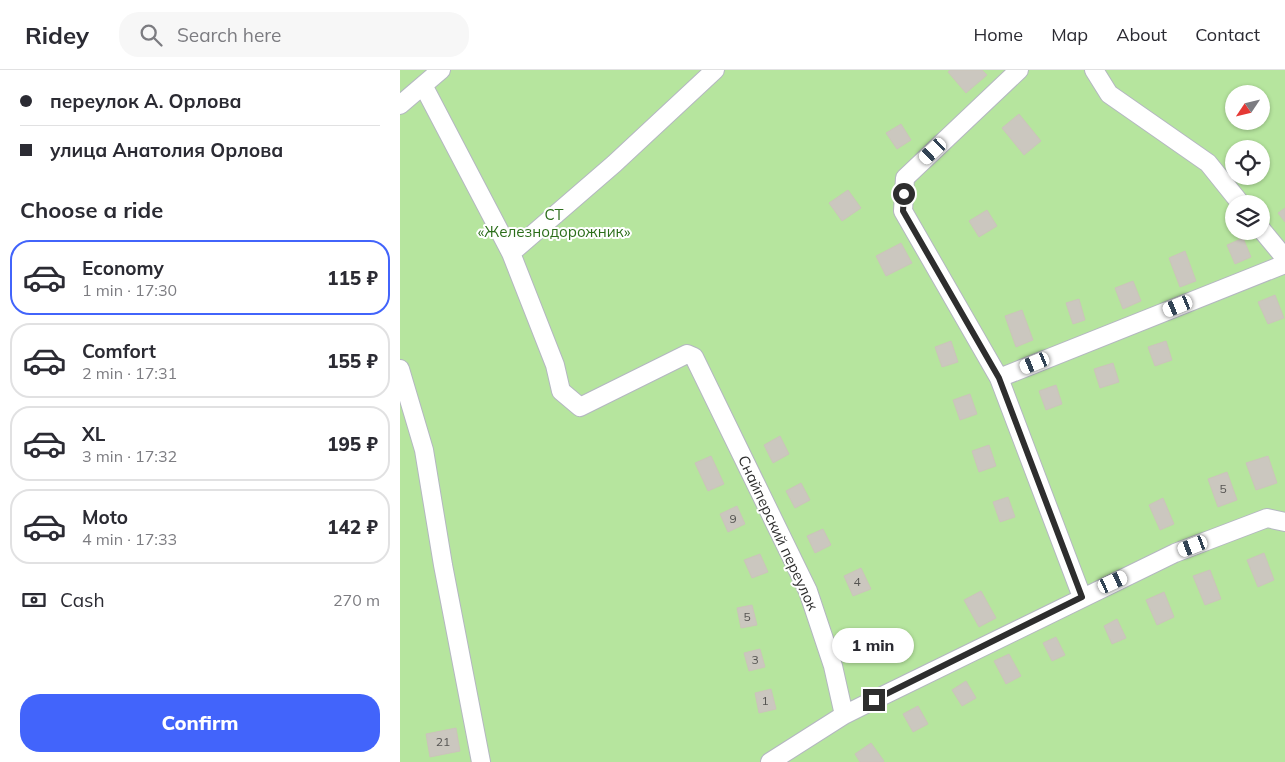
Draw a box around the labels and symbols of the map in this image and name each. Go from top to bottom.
north arrow [1225,85,1270,130]
car [916,135,949,167]
route start [893,183,915,205]
park label: СТ «Железнодорожник» [478,205,631,241]
car [1161,293,1194,319]
car [1018,350,1051,376]
street label: Снайперский переулок [734,452,823,614]
house number: 5 [1219,481,1227,496]
house number: 9 [729,511,737,526]
car [1176,534,1209,558]
car [1096,569,1129,595]
house number: 4 [853,574,861,589]
house number: 5 [743,609,751,624]
callout: 1 min [833,628,915,662]
house number: 3 [751,652,759,667]
route end [863,689,885,711]
house number: 1 [761,693,769,708]
house number: 21 [436,734,450,749]

